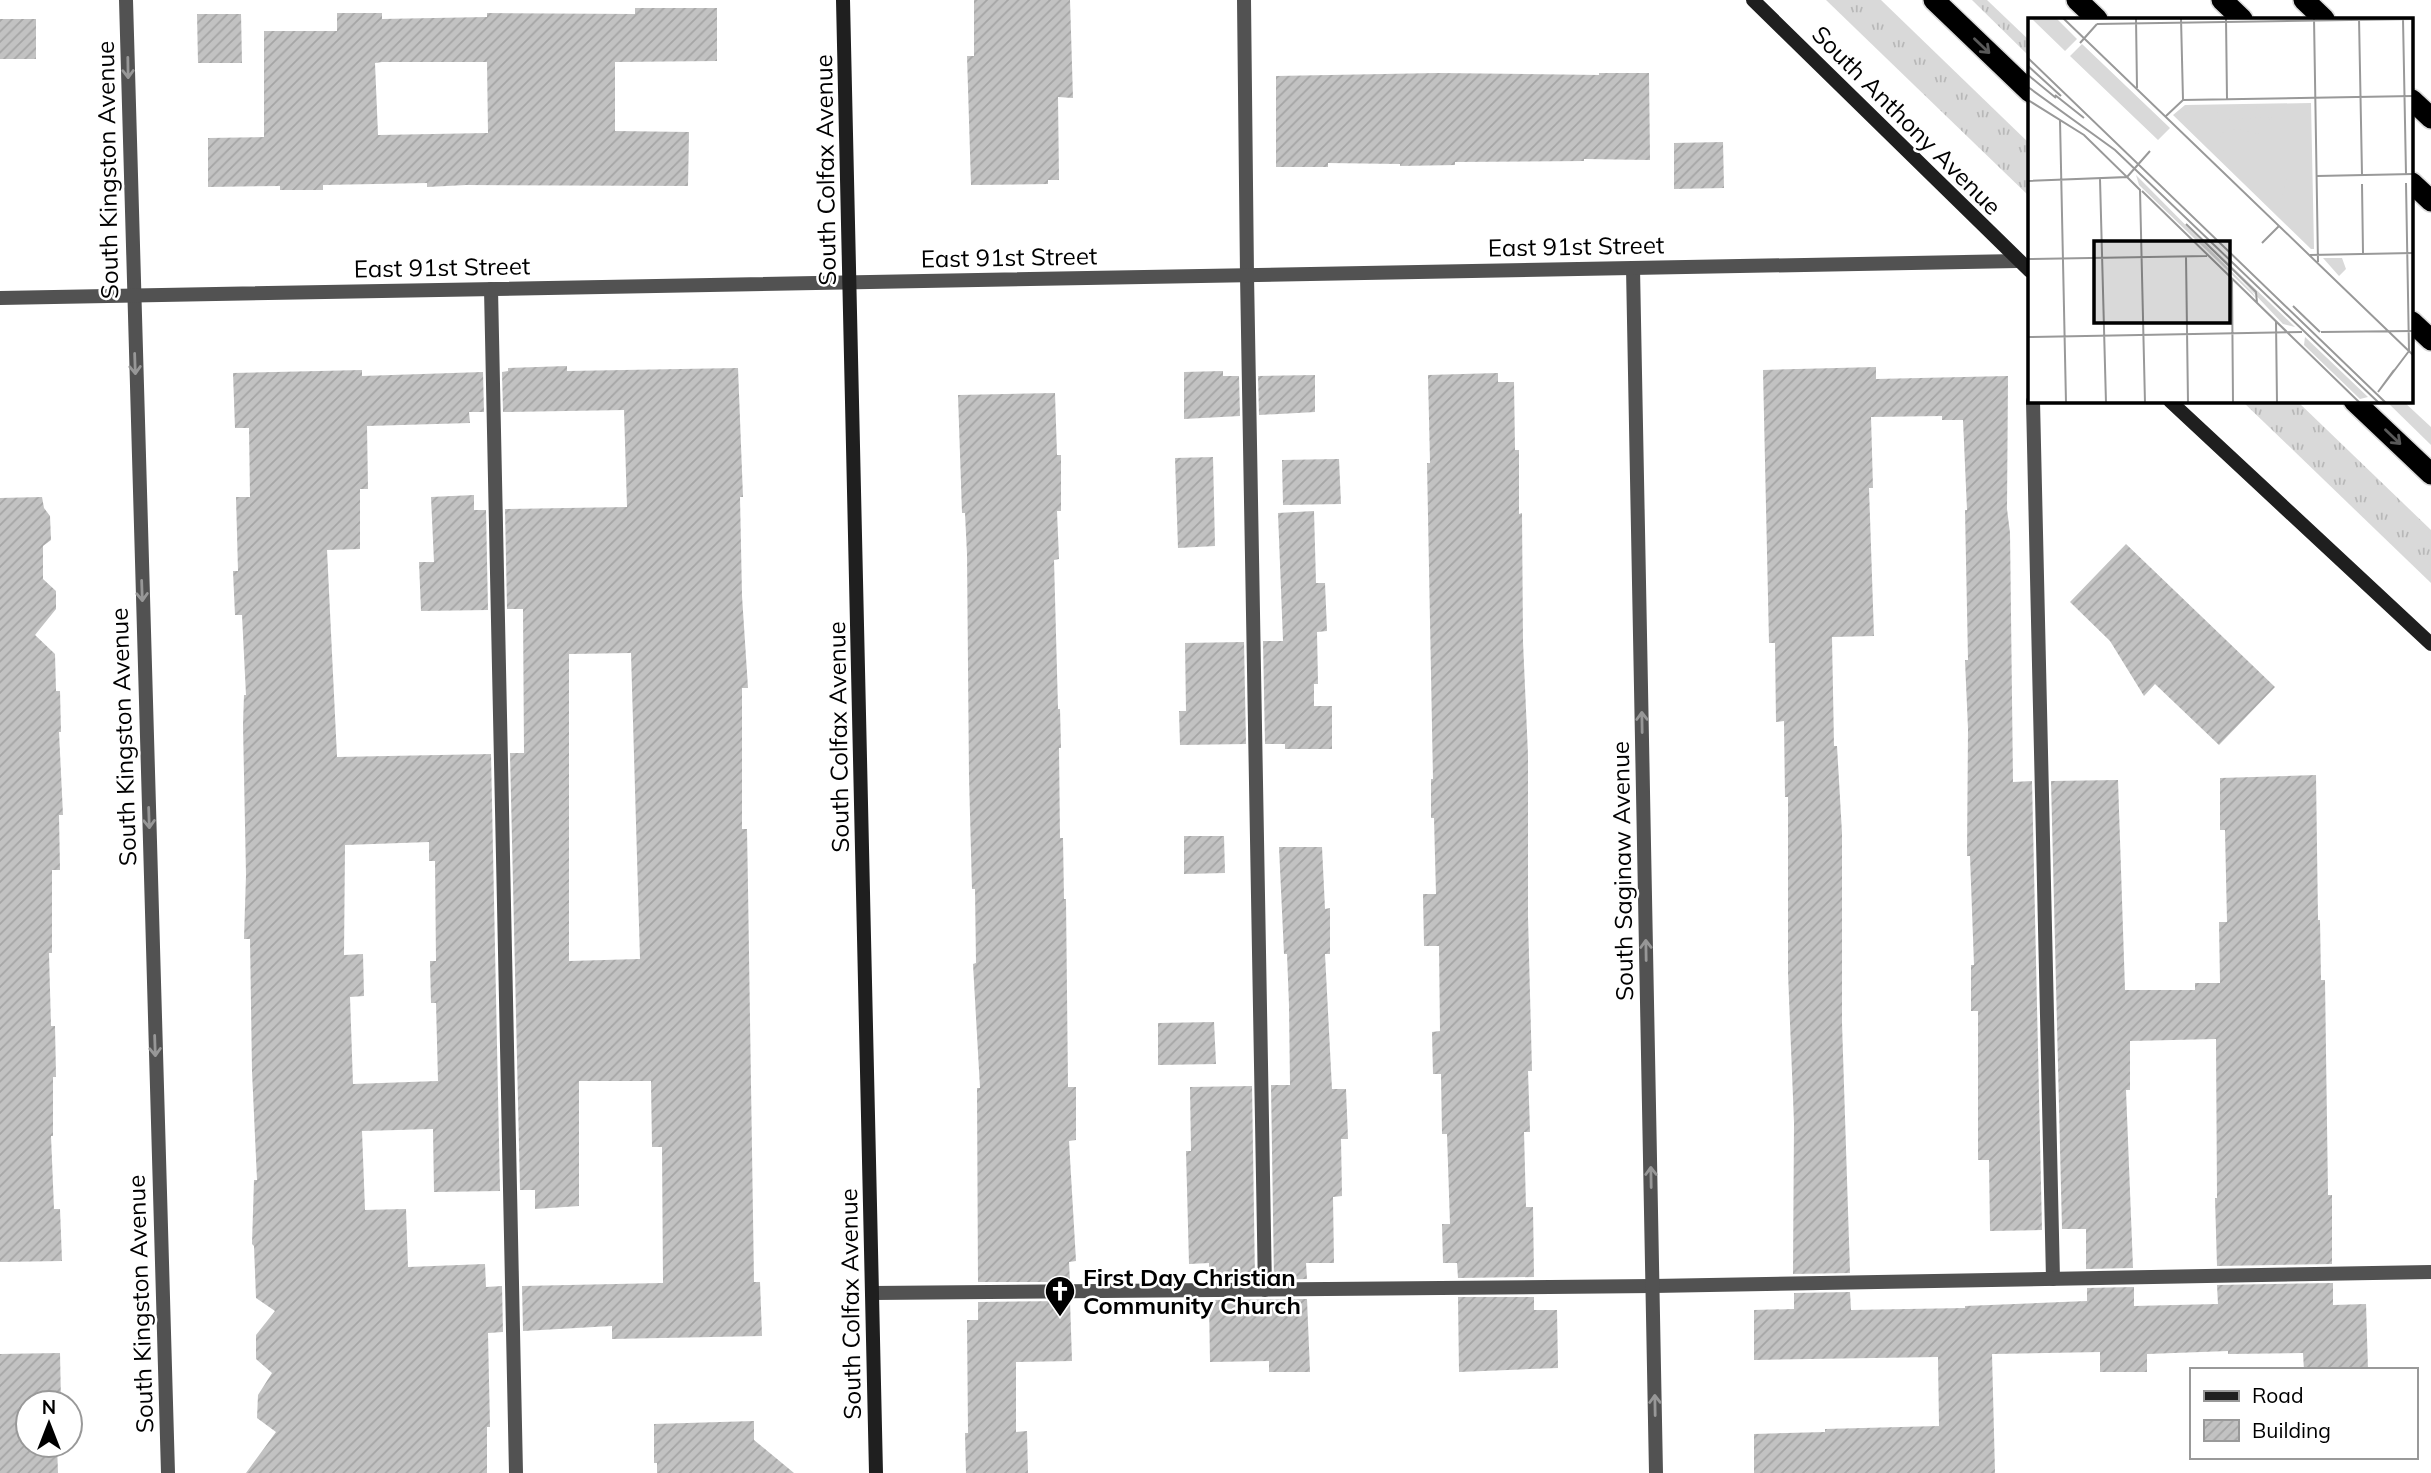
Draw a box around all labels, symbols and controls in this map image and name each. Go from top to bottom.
inset map [2028,18,2414,402]
street label: South Anthony Avenue [1806,19,2008,221]
one-way arrow [1973,38,1990,55]
street label: South Kingston Avenue [90,41,124,299]
street label: South Colfax Avenue [808,54,842,286]
one-way arrow [121,56,134,79]
street label: East 91st Street [1488,229,1664,263]
street label: East 91st Street [921,240,1097,274]
street label: East 91st Street [354,250,530,284]
one-way arrow [128,352,142,375]
one-way arrow [2384,429,2401,446]
one-way arrow [135,579,148,602]
street label: South Kingston Avenue [104,607,142,867]
street label: South Colfax Avenue [821,621,855,853]
one-way arrow [1635,711,1649,734]
street label: South Saginaw Avenue [1605,741,1639,1001]
one-way arrow [142,807,155,830]
one-way arrow [1640,939,1653,962]
one-way arrow [149,1034,162,1057]
one-way arrow [1644,1166,1657,1189]
street label: South Kingston Avenue [121,1174,159,1434]
street label: South Colfax Avenue [833,1188,867,1420]
place label: First Day Christian Community Church [1083,1262,1301,1320]
church icon: First Day Christian Community Church [1043,1274,1077,1318]
legend [2190,1368,2417,1459]
text: Road [2252,1382,2303,1408]
north arrow [14,1389,84,1459]
one-way arrow [1648,1394,1662,1417]
text: N [42,1395,56,1419]
text: Building [2252,1417,2331,1443]

